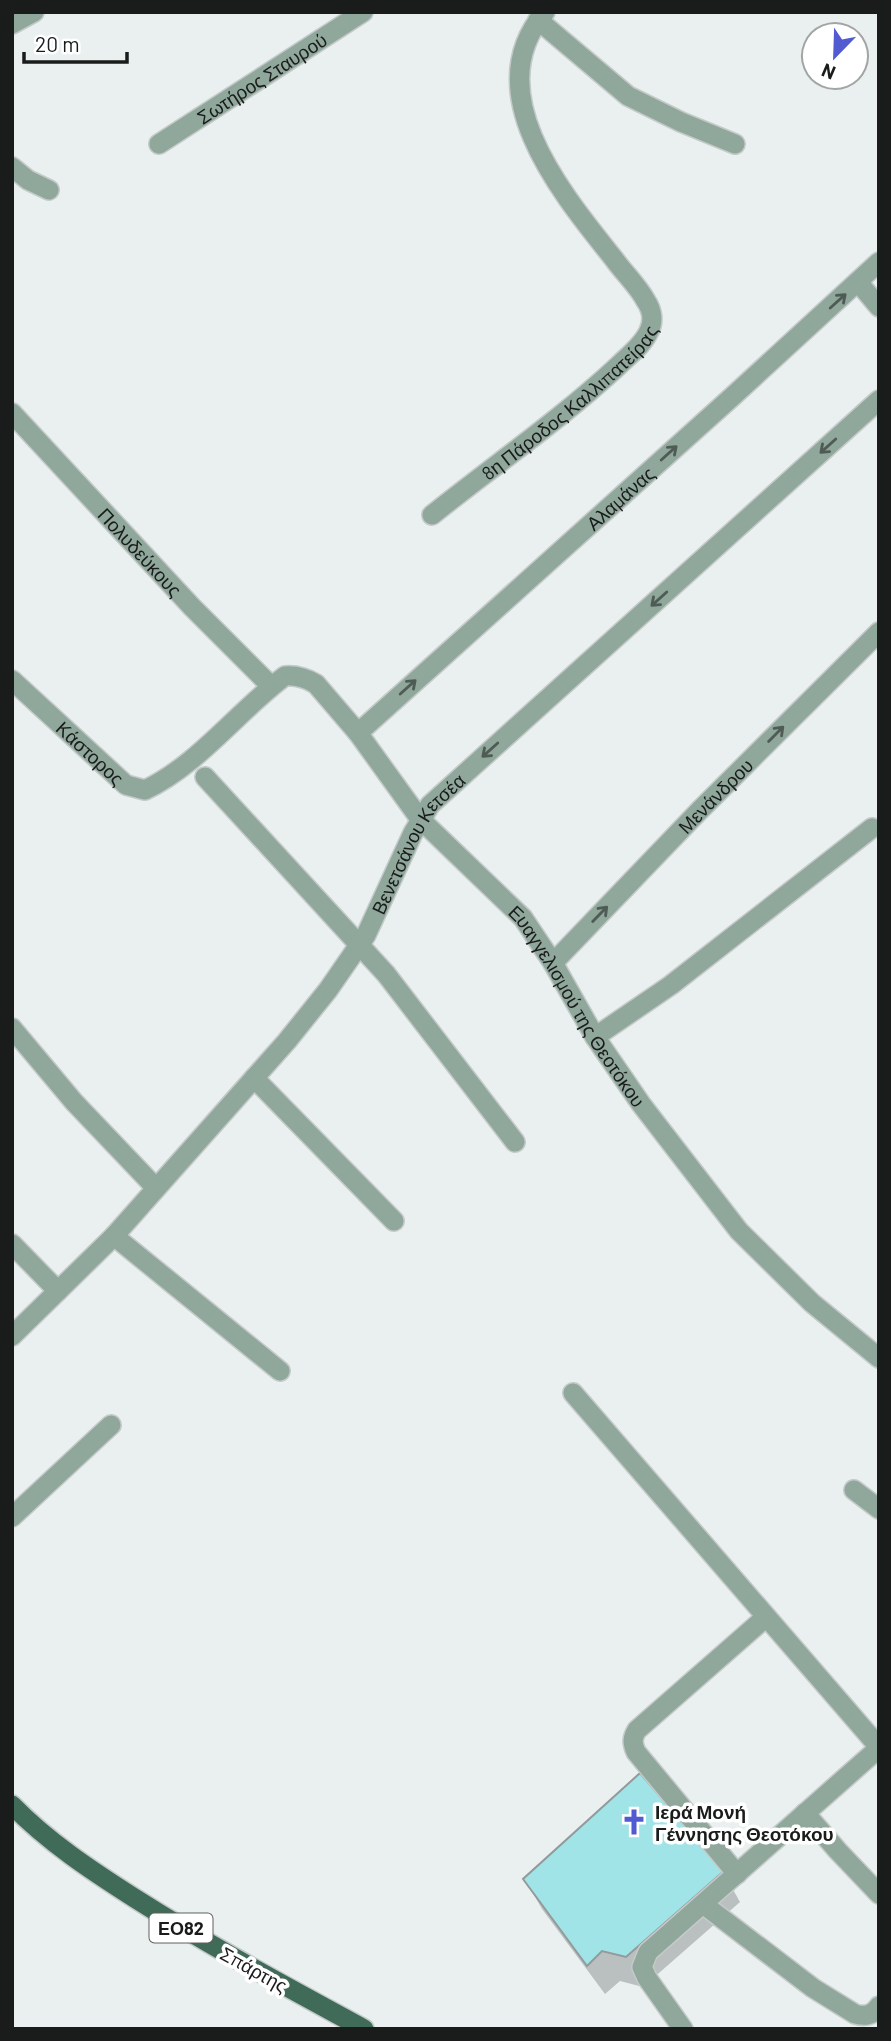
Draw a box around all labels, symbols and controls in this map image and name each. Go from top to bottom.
scale bar [24,21,128,65]
north arrow [800,21,870,91]
street label: Σωτήρος Σταυρού [192,27,331,128]
text: 20 m [35,31,80,56]
text: N [818,59,838,85]
one-way arrow [829,292,846,309]
street label: 8η Πάροδος Καλλιπατείρας [476,321,662,484]
one-way arrow [819,438,837,454]
one-way arrow [660,445,677,462]
street label: Αλαμάνας [581,461,659,534]
street label: Πολυδεύκους [94,503,187,601]
one-way arrow [651,591,669,607]
one-way arrow [399,679,417,695]
street label: Κάστορος [52,716,129,789]
one-way arrow [768,726,785,743]
one-way arrow [482,742,499,759]
street label: Μενάνδρου [673,753,757,838]
street label: Βενετσάνου Κετσέα [366,768,469,917]
street label: Ευαγγελισμού της Θεοτόκου [505,900,651,1111]
one-way arrow [591,906,608,923]
place label: Ιερά Μονή Γέννησης Θεοτόκου [655,1800,834,1845]
church icon: Ιερά Μονή Γέννησης Θεοτόκου [619,1807,649,1837]
road number: ΕΟ82 [150,1914,212,1942]
street label: Σπάρτης [217,1941,291,1997]

